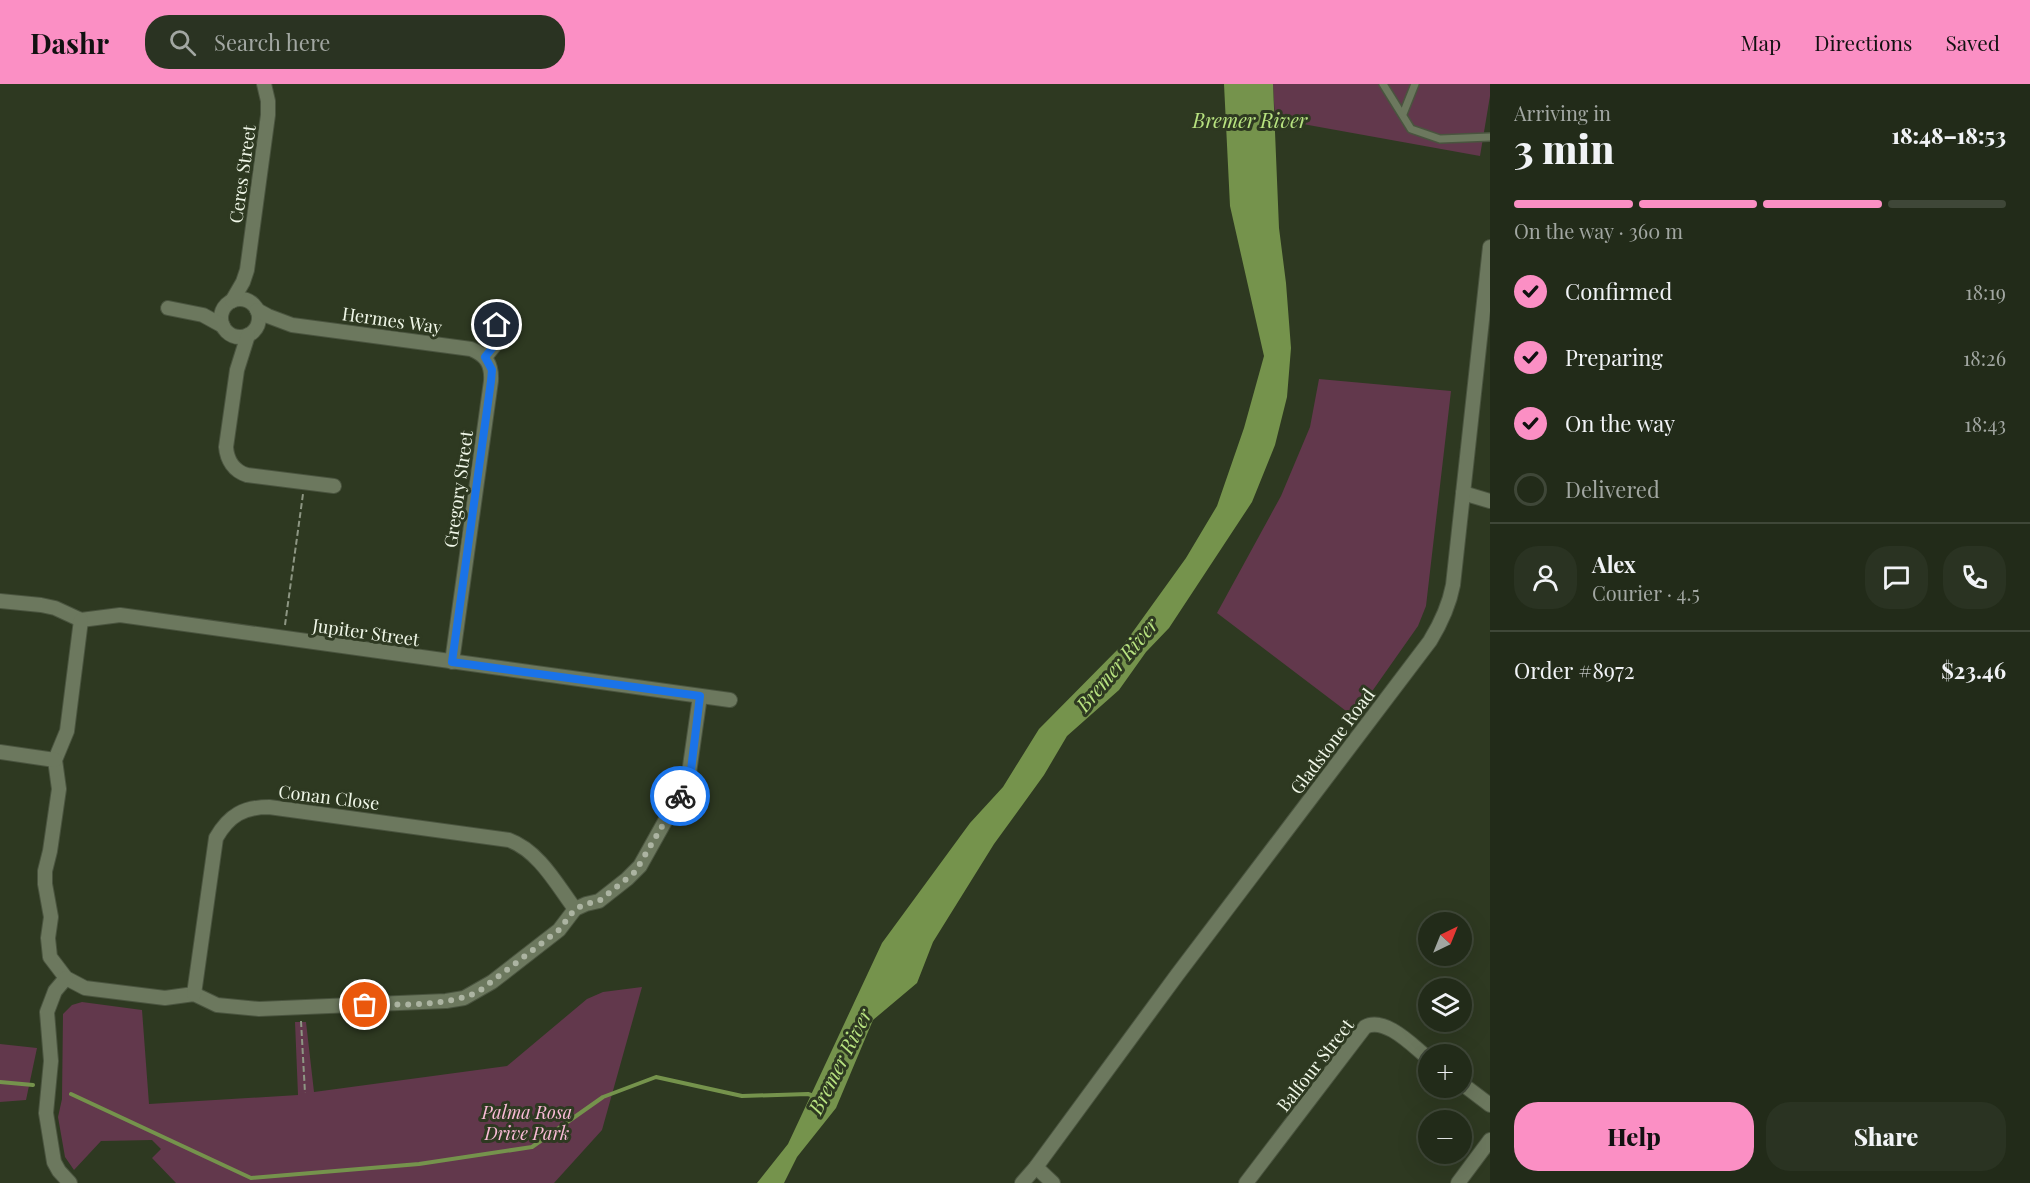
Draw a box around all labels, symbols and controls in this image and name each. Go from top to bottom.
search box [145,15,565,69]
text: Dashr [30,24,109,61]
icon: search [166,26,199,59]
text: Search here [214,27,330,57]
text: Map [1740,28,1781,56]
text: Directions [1814,28,1912,56]
text: Saved [1945,28,2000,56]
text: Arriving in [1514,99,1611,126]
water label: Bremer River [1192,106,1309,133]
text: 18:48–18:53 [1891,120,2006,150]
text: 3 min [1514,122,1614,174]
street label: Ceres Street [223,123,261,225]
text: On the way · 360 m [1514,217,1683,244]
icon: check [1514,275,1547,308]
text: Confirmed [1565,276,1672,306]
text: 18:19 [1965,278,2006,305]
pin [471,299,522,350]
street label: Hermes Way [340,301,444,339]
icon: home [480,308,513,341]
icon: check [1514,341,1547,374]
text: Preparing [1565,342,1663,372]
text: 18:26 [1963,344,2006,371]
icon: check [1514,407,1547,440]
text: On the way [1565,408,1675,438]
text: 18:43 [1964,410,2006,437]
street label: Gregory Street [438,428,478,549]
text: Delivered [1565,474,1660,504]
button: person [1514,546,1577,609]
button: chat [1865,546,1928,609]
button: phone [1943,546,2006,609]
text: Alex [1592,549,1636,579]
text: Courier · 4.5 [1592,579,1700,606]
water label: Bremer River [1068,610,1164,717]
street label: Jupiter Street [310,612,422,651]
text: Order #8972 [1514,655,1635,685]
text: $23.46 [1941,655,2006,685]
street label: Gladstone Road [1284,683,1380,799]
courier [650,766,710,826]
street label: Conan Close [277,779,381,815]
icon: bike [664,780,697,813]
north arrow [1418,912,1472,966]
map controls [1418,912,1472,1164]
button: layers [1418,978,1472,1032]
pin [339,979,390,1030]
icon: bag [348,988,381,1021]
water label: Bremer River [800,1002,878,1119]
street label: Balfour Street [1271,1013,1359,1116]
button: + [1418,1044,1472,1098]
park label: Palma Rosa Drive Park [481,1100,572,1145]
button: Help [1514,1102,1754,1171]
button: Share [1766,1102,2006,1171]
button: − [1418,1110,1472,1164]

